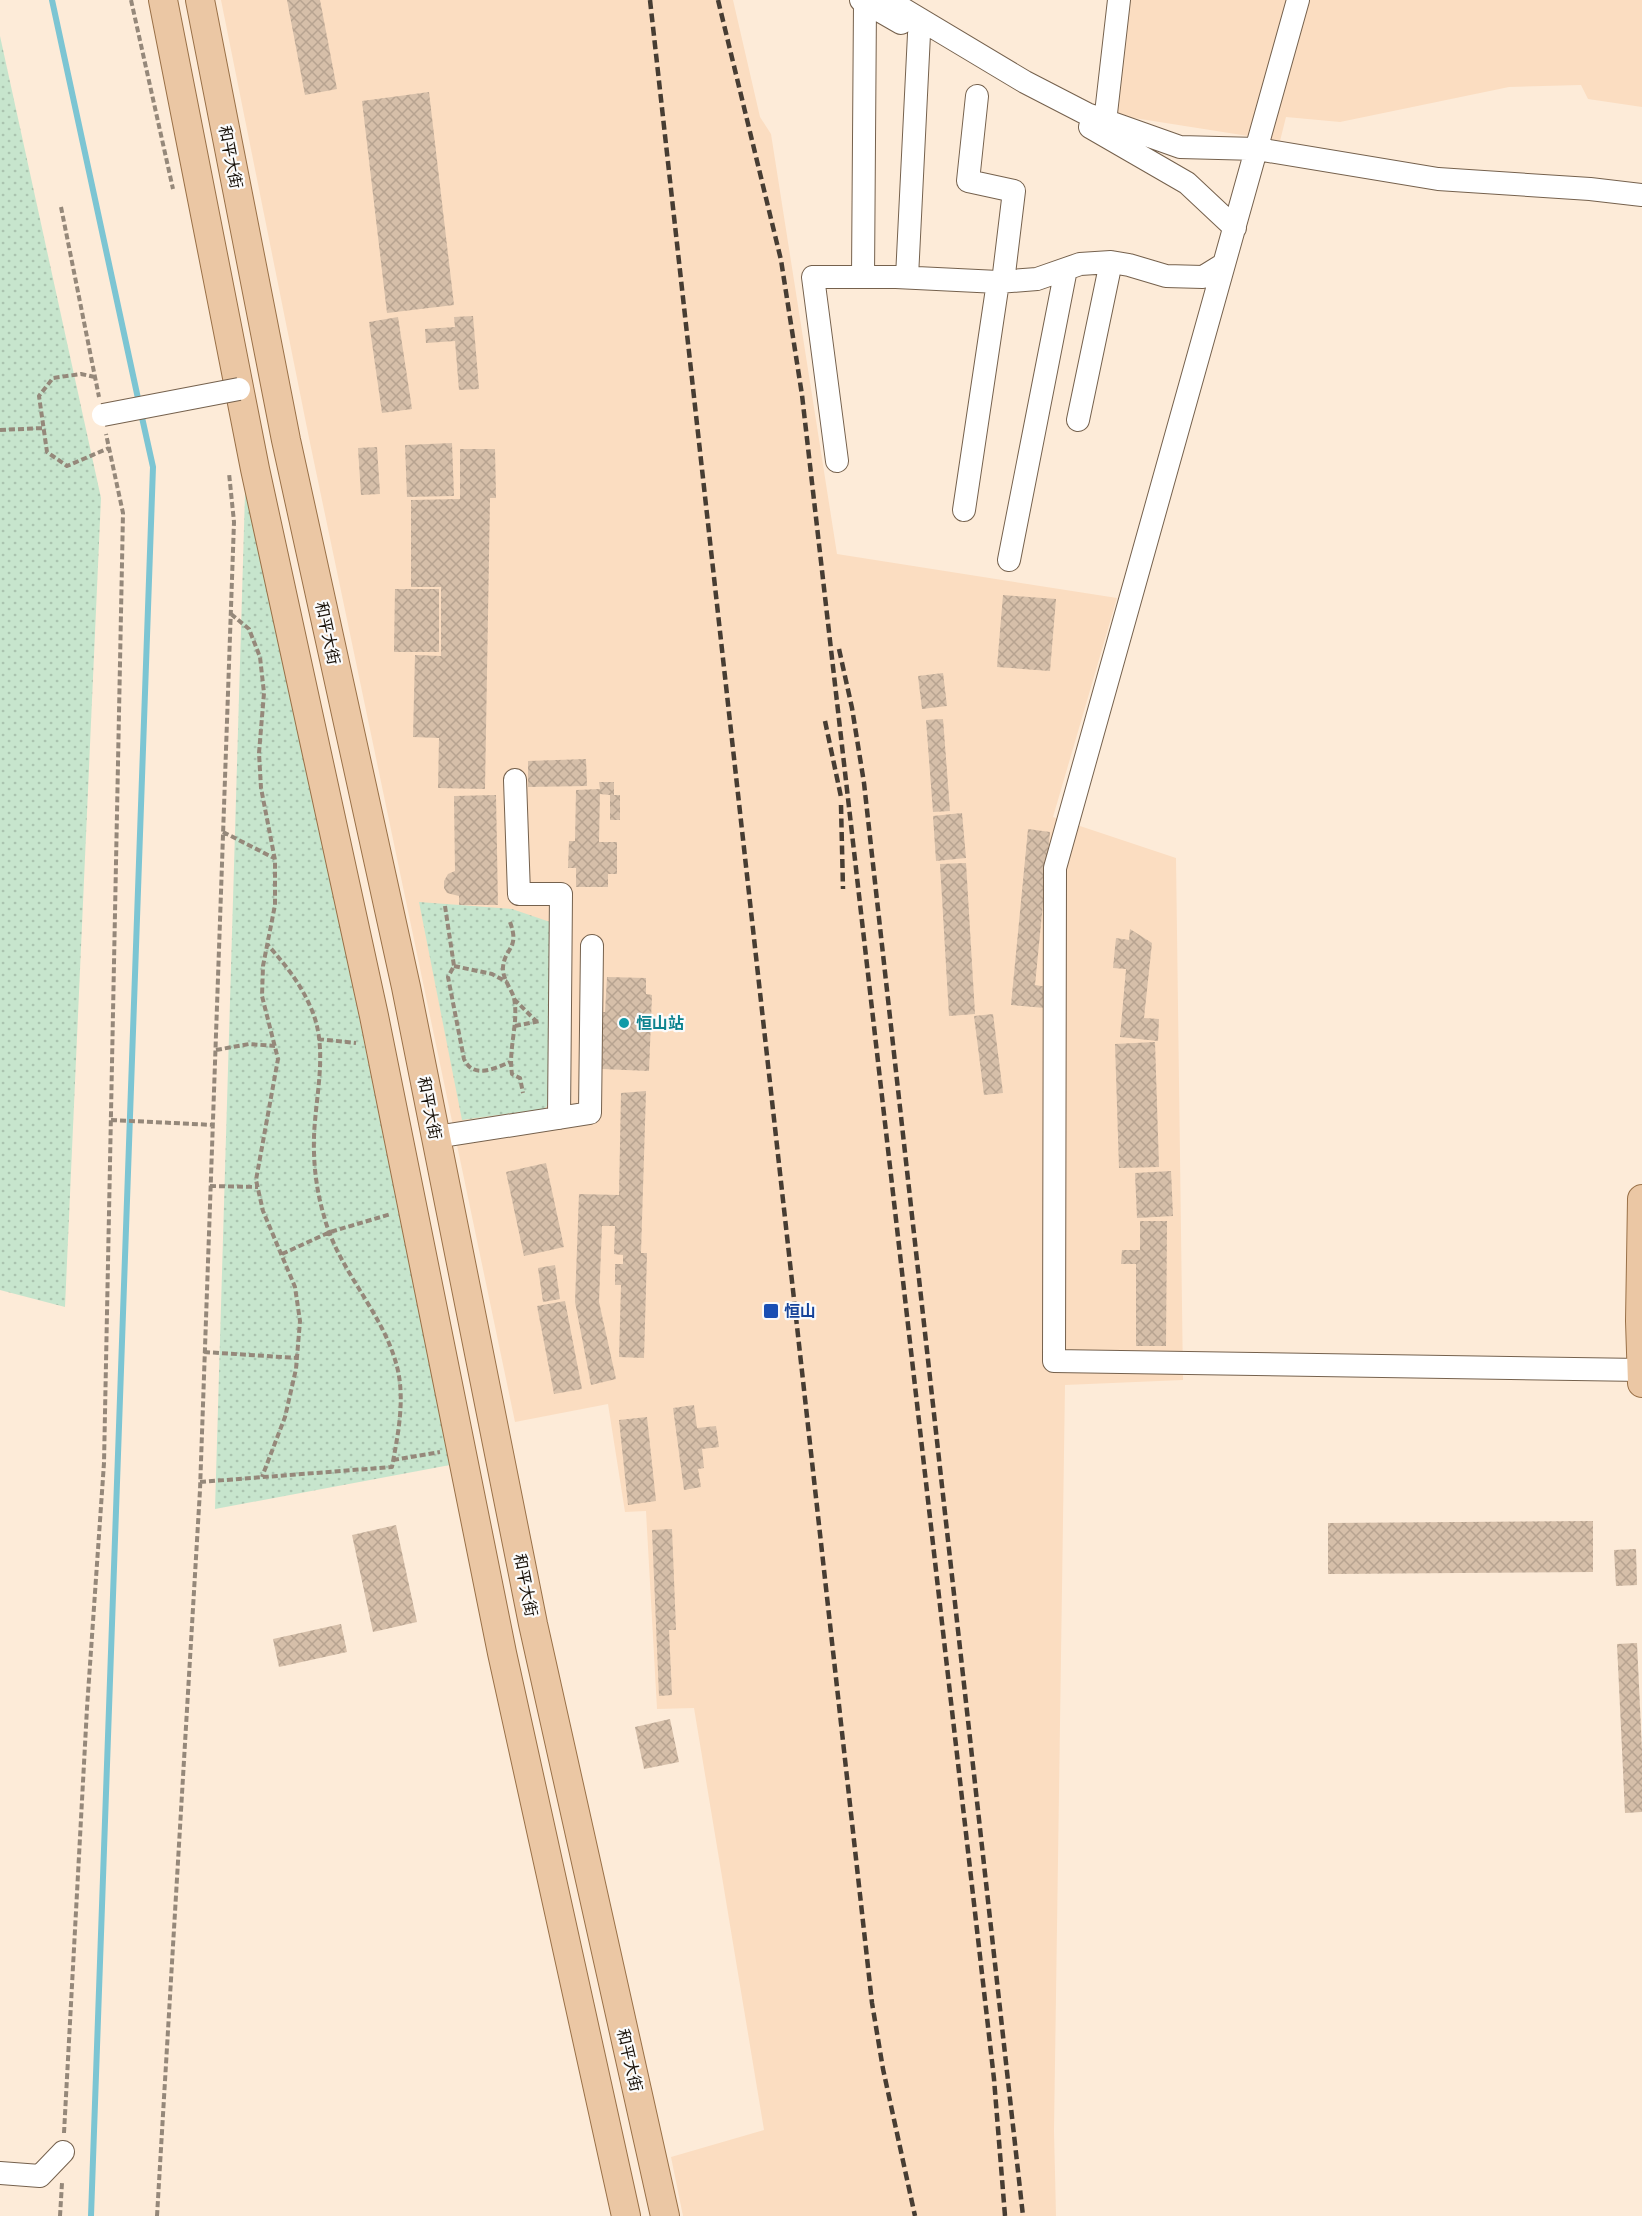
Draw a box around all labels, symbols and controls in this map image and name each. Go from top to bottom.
street label: 和平大街 [216,124,246,190]
street label: 和平大街 [313,600,343,666]
place label: 恒山站 [636,1014,684,1032]
marker: 恒山站 [617,1016,631,1030]
street label: 和平大街 [415,1075,445,1141]
marker: 恒山 [762,1302,780,1320]
place label: 恒山 [784,1302,816,1320]
street label: 和平大街 [511,1552,541,1618]
street label: 和平大街 [614,2027,646,2093]

